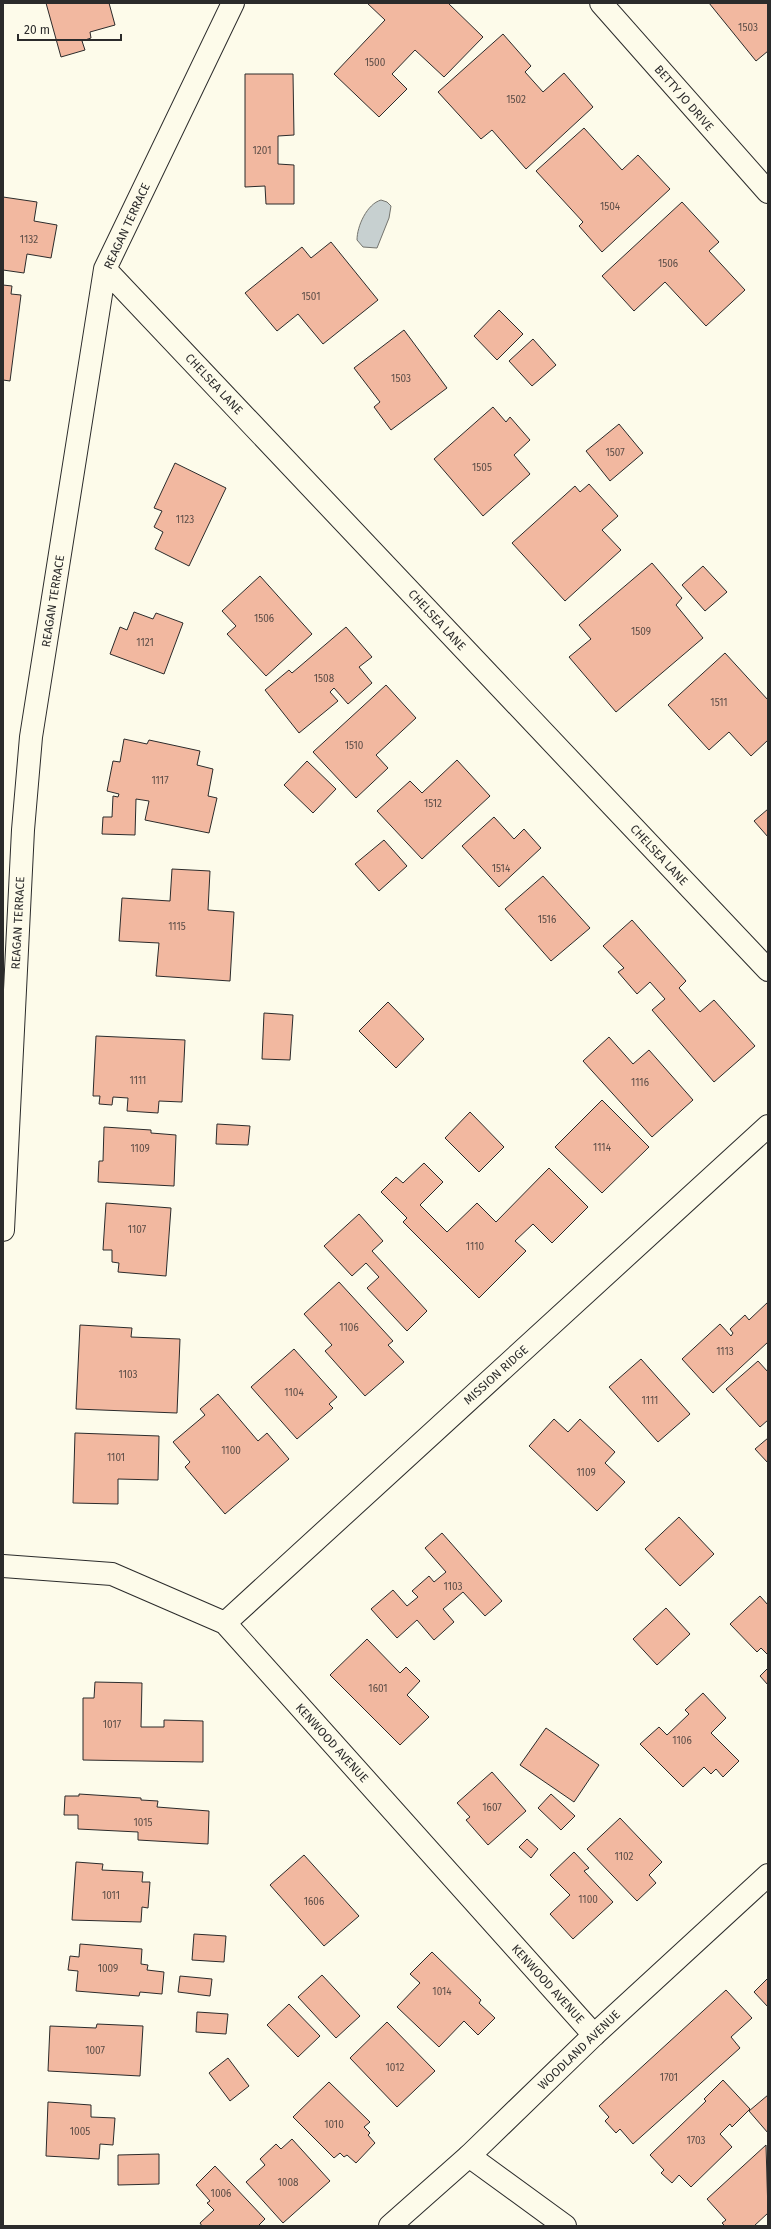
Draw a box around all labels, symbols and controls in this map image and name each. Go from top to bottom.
scale bar [18,16,121,42]
house number: 1503 [738,22,758,34]
text: 20 m [24,23,50,37]
house number: 1500 [365,57,386,69]
street label: BETTY JO DRIVE [652,62,716,134]
house number: 1502 [506,94,526,106]
house number: 1201 [253,145,271,157]
street label: REAGAN TERRACE [101,181,153,271]
house number: 1504 [600,201,621,213]
house number: 1132 [20,234,38,246]
house number: 1506 [658,258,678,270]
house number: 1501 [302,291,321,303]
street label: CHELSEA LANE [182,351,246,417]
house number: 1503 [391,373,411,385]
house number: 1507 [605,447,625,459]
house number: 1505 [472,462,492,474]
house number: 1123 [176,514,194,526]
street label: REAGAN TERRACE [39,554,67,648]
street label: CHELSEA LANE [405,587,469,653]
house number: 1506 [254,613,274,625]
house number: 1509 [631,626,651,638]
house number: 1121 [136,637,154,649]
house number: 1508 [314,673,335,685]
house number: 1511 [710,697,728,709]
house number: 1510 [345,740,364,752]
house number: 1117 [151,775,169,787]
house number: 1512 [424,798,442,810]
street label: CHELSEA LANE [627,822,691,888]
house number: 1514 [492,863,511,875]
street label: REAGAN TERRACE [9,876,27,970]
house number: 1516 [538,914,556,926]
house number: 1115 [168,921,186,933]
house number: 1111 [130,1075,146,1087]
house number: 1116 [631,1077,649,1089]
house number: 1114 [593,1142,612,1154]
house number: 1109 [130,1143,150,1155]
house number: 1107 [128,1224,147,1236]
house number: 1110 [466,1241,485,1253]
house number: 1106 [339,1322,359,1334]
street label: MISSION RIDGE [461,1343,531,1407]
house number: 1113 [716,1346,734,1358]
house number: 1103 [119,1369,138,1381]
house number: 1104 [284,1387,304,1399]
house number: 1111 [642,1395,658,1407]
house number: 1100 [221,1445,241,1457]
house number: 1101 [107,1452,125,1464]
house number: 1109 [576,1467,596,1479]
house number: 1103 [444,1581,463,1593]
house number: 1601 [368,1683,388,1695]
street label: KENWOOD AVENUE [293,1701,371,1785]
house number: 1017 [103,1719,122,1731]
house number: 1106 [672,1735,692,1747]
house number: 1607 [482,1802,502,1814]
house number: 1015 [134,1817,153,1829]
house number: 1102 [615,1851,634,1863]
house number: 1011 [102,1890,120,1902]
house number: 1100 [578,1894,598,1906]
house number: 1606 [304,1896,324,1908]
street label: KENWOOD AVENUE [509,1942,587,2026]
house number: 1009 [98,1963,118,1975]
house number: 1014 [432,1986,452,1998]
street label: WOODLAND AVENUE [535,2007,623,2093]
house number: 1007 [85,2045,105,2057]
house number: 1012 [386,2062,405,2074]
house number: 1701 [660,2072,678,2084]
house number: 1010 [324,2119,344,2131]
house number: 1005 [70,2126,90,2138]
house number: 1703 [686,2135,706,2147]
house number: 1008 [278,2177,299,2189]
house number: 1006 [211,2188,231,2200]

